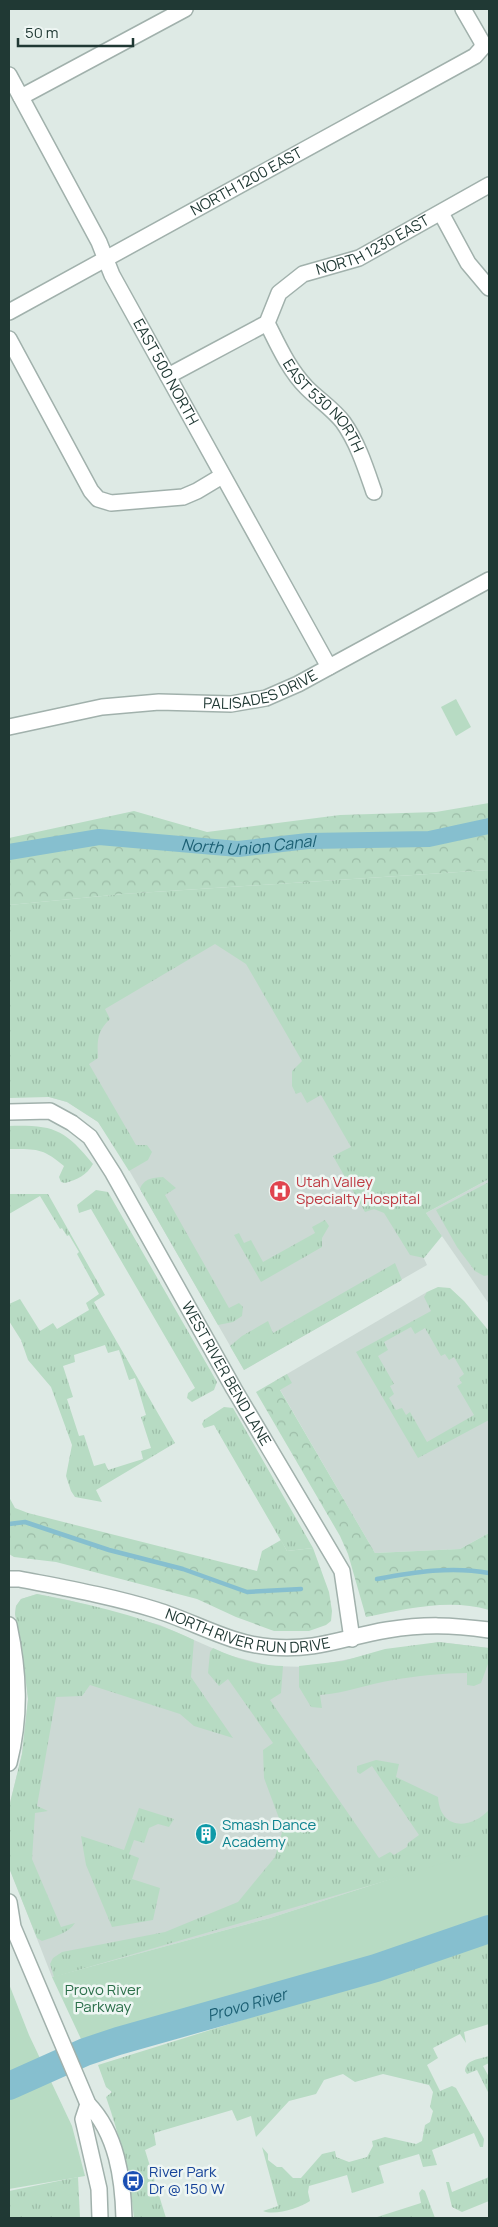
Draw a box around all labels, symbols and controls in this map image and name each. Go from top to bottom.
scale bar [18,15,132,47]
text: 50 m [25,22,59,43]
street label: NORTH 1200 EAST [187,142,306,220]
street label: NORTH 1230 EAST [313,210,433,280]
street label: EAST 500 NORTH [128,315,204,429]
street label: EAST 530 NORTH [278,355,369,455]
street label: PALISADES DRIVE [203,664,321,714]
water label: North Union Canal [180,830,317,860]
place label: Utah Valley Specialty Hospital [296,1171,420,1209]
hospital icon: Utah Valley Specialty Hospital [268,1179,292,1203]
street label: WEST RIVER BEND LANE [177,1297,276,1449]
street label: NORTH RIVER RUN DRIVE [163,1603,332,1658]
place label: Smash Dance Academy [222,1814,316,1852]
building icon: Smash Dance Academy [194,1822,218,1846]
park label: Provo River Parkway [65,1979,142,2017]
water label: Provo River [205,1982,291,2026]
place label: River Park Dr @ 150 W [149,2161,225,2199]
bus stop icon: River Park Dr @ 150 W [121,2169,145,2193]

